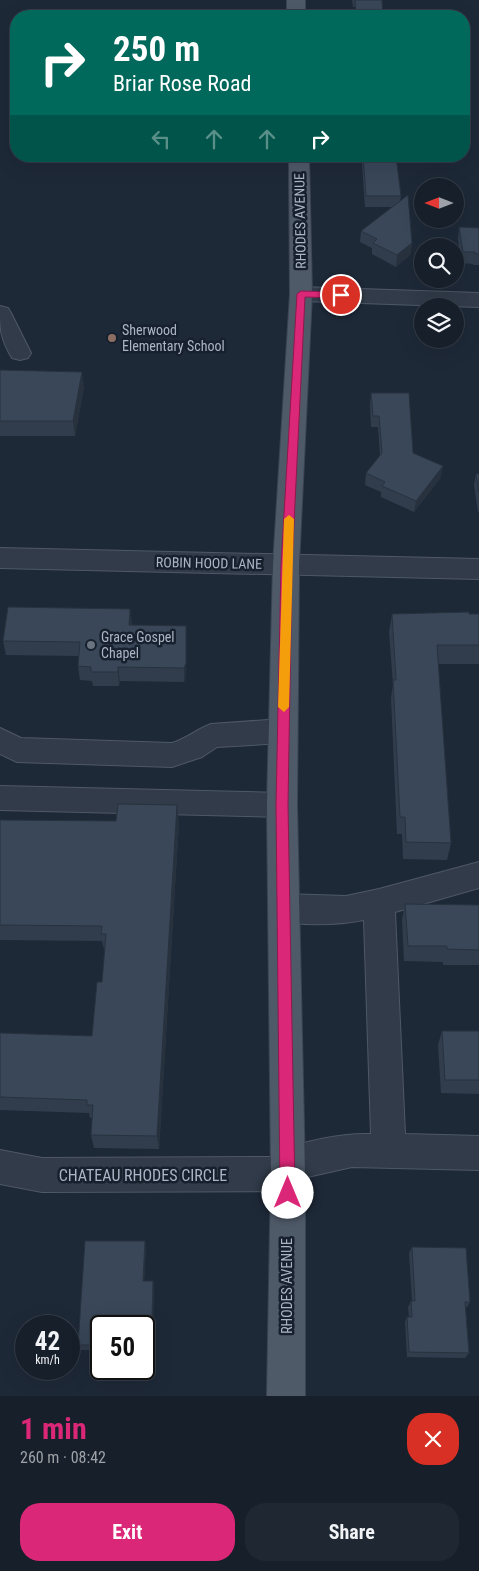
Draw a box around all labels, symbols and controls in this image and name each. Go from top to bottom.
text: 250 m [113,29,200,70]
icon: right [30,30,95,95]
text: Briar Rose Road [113,71,251,96]
icon: left [147,125,175,153]
icon: ahead [200,125,228,153]
icon: ahead [253,125,281,153]
icon: right [306,125,334,153]
street label: RHODES AVENUE [291,173,309,269]
north arrow [414,178,464,228]
map controls [414,178,464,348]
button: search [414,238,464,288]
pin [320,274,362,316]
icon: arrive [327,281,355,309]
button: layers [414,298,464,348]
place label: Sherwood Elementary School [122,322,225,354]
marker: Sherwood Elementary School [106,332,118,344]
street label: ROBIN HOOD LANE [156,554,262,572]
place label: Grace Gospel Chapel [101,629,175,661]
marker: Grace Gospel Chapel [85,639,97,651]
street label: CHATEAU RHODES CIRCLE [59,1166,227,1185]
position arrow [261,1166,313,1218]
street label: RHODES AVENUE [279,1238,295,1334]
speed limit sign: 50 [90,1315,155,1380]
text: 42 [35,1327,60,1356]
text: km/h [35,1353,60,1367]
text: 1 min [20,1411,87,1446]
button: close [407,1413,459,1465]
text: 260 m · 08:42 [20,1448,106,1467]
button: Exit [20,1503,235,1561]
button: Share [245,1503,459,1561]

